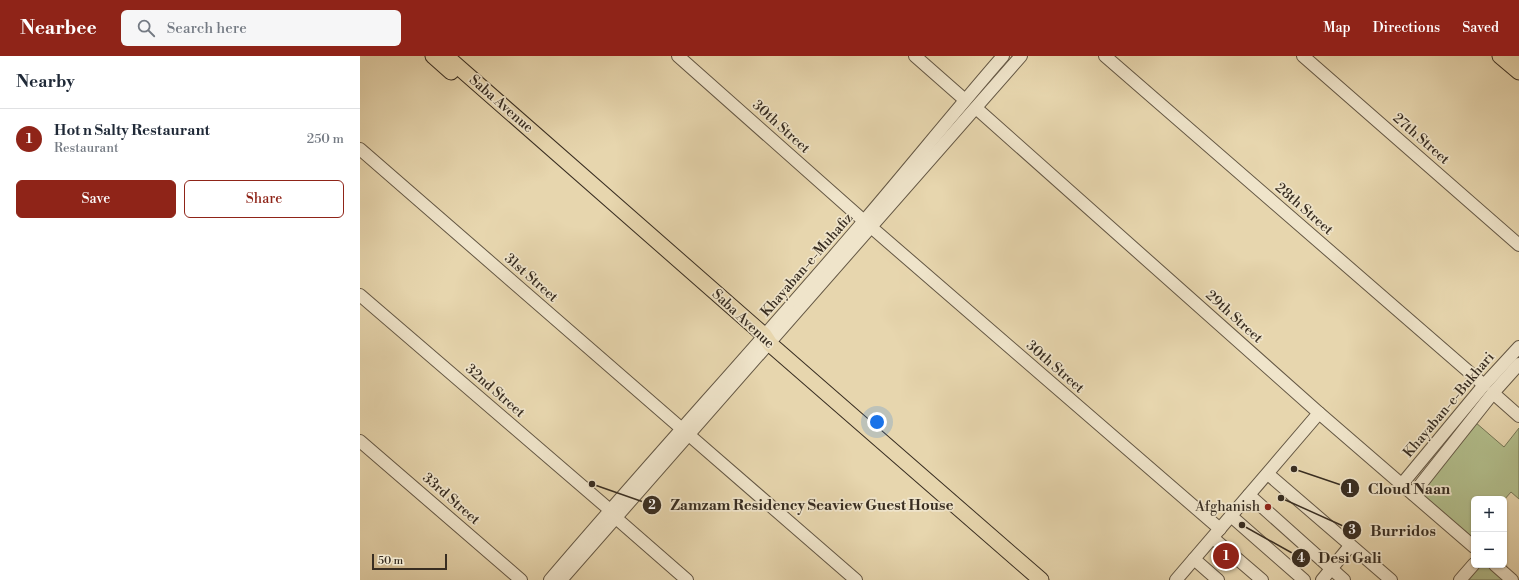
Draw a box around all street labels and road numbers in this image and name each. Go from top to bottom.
street label: Saba Avenue [465,71,537,137]
street label: 30th Street [748,96,814,158]
street label: 27th Street [1389,109,1453,169]
street label: 28th Street [1271,179,1337,239]
street label: Khayaban-e-Muhafiz [757,209,857,321]
street label: 31st Street [500,250,562,306]
street label: Saba Avenue [708,285,778,353]
street label: 29th Street [1202,287,1266,347]
street label: 30th Street [1022,337,1088,397]
street label: Khayaban-e-Bukhari [1400,348,1499,461]
street label: 32nd Street [462,360,528,422]
street label: 33rd Street [419,469,483,529]

